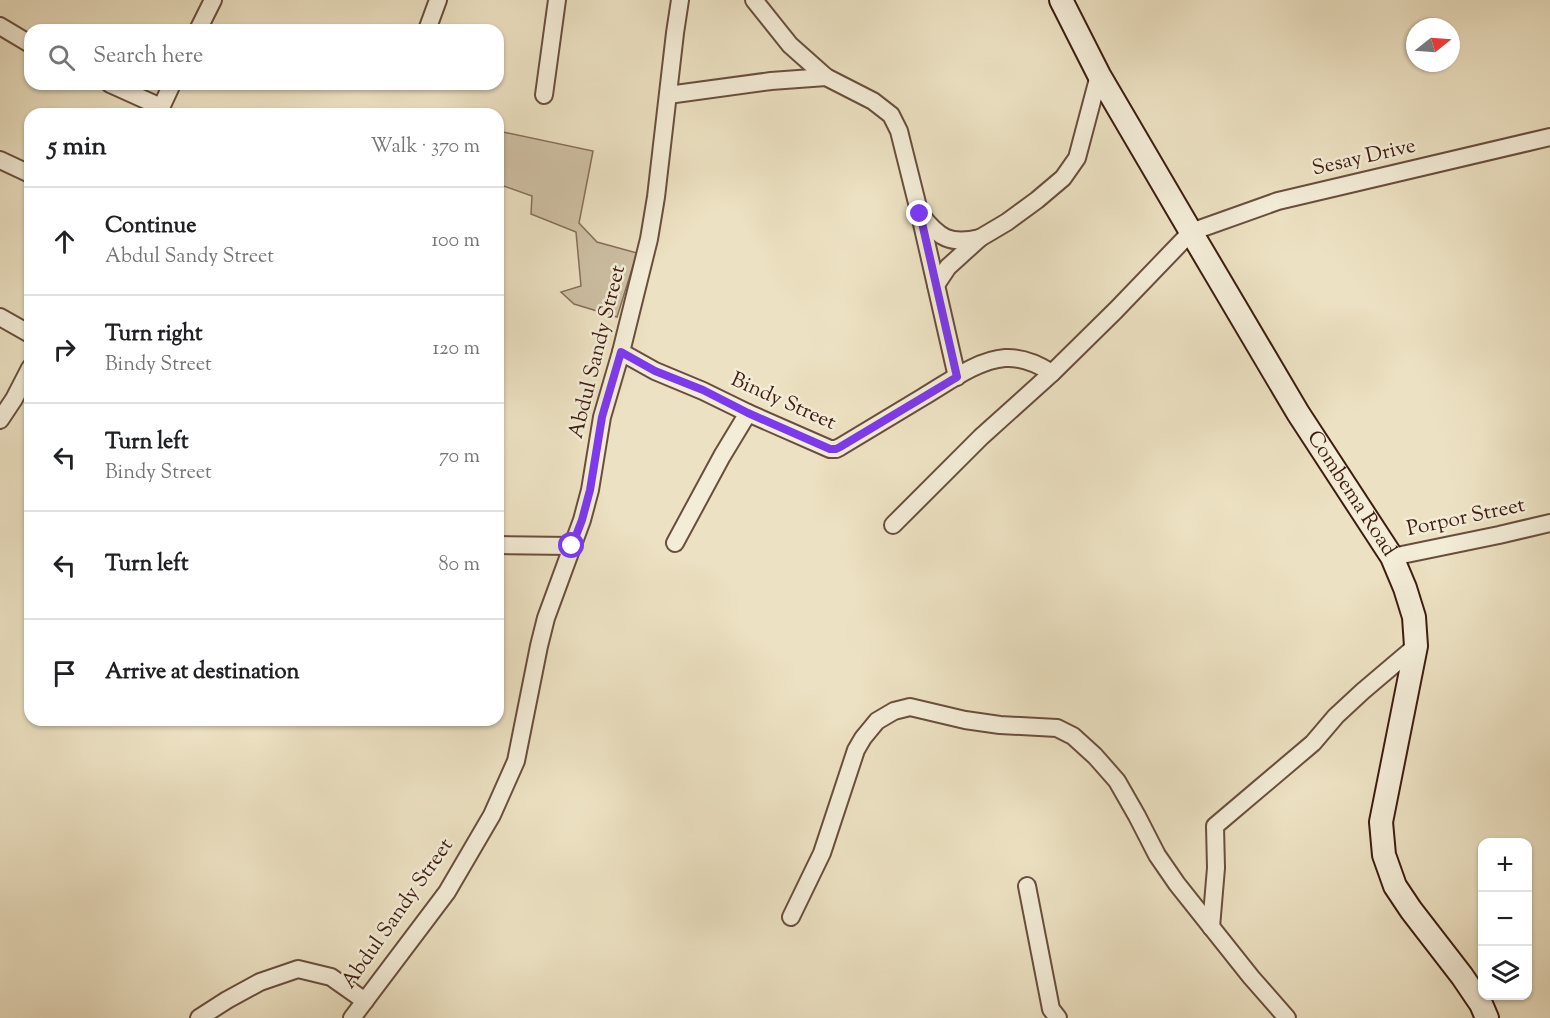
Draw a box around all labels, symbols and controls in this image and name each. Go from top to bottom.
north arrow [1406,18,1460,72]
search box [24,24,504,90]
icon: search [45,41,78,74]
text: Search here [93,41,203,73]
text: 5 min [48,129,107,166]
street label: Sesay Drive [1309,132,1419,184]
text: Walk · 370 m [370,133,480,162]
route end [906,200,932,226]
text: Continue [105,211,196,243]
icon: ahead [48,225,81,258]
text: 100 m [431,227,480,256]
text: Abdul Sandy Street [105,243,274,272]
street label: Abdul Sandy Street [562,262,634,442]
text: Turn right [105,319,202,351]
icon: right [48,333,81,366]
text: 120 m [432,335,480,364]
text: Bindy Street [105,351,212,380]
street label: Bindy Street [726,365,840,439]
street label: Combema Road [1299,425,1403,563]
text: Turn left [105,427,188,459]
icon: left [48,441,81,474]
text: 70 m [439,443,480,472]
text: Bindy Street [105,459,212,488]
street label: Porpor Street [1404,491,1528,545]
route start [558,532,584,558]
icon: left [48,549,81,582]
text: Turn left [105,549,188,581]
text: 80 m [439,551,480,580]
icon: arrive [48,657,81,690]
text: Arrive at destination [105,657,300,689]
street label: Abdul Sandy Street [335,833,461,995]
map controls [1478,838,1532,1000]
button: + [1478,838,1532,892]
button: − [1478,892,1532,946]
button: layers [1478,946,1532,1000]

